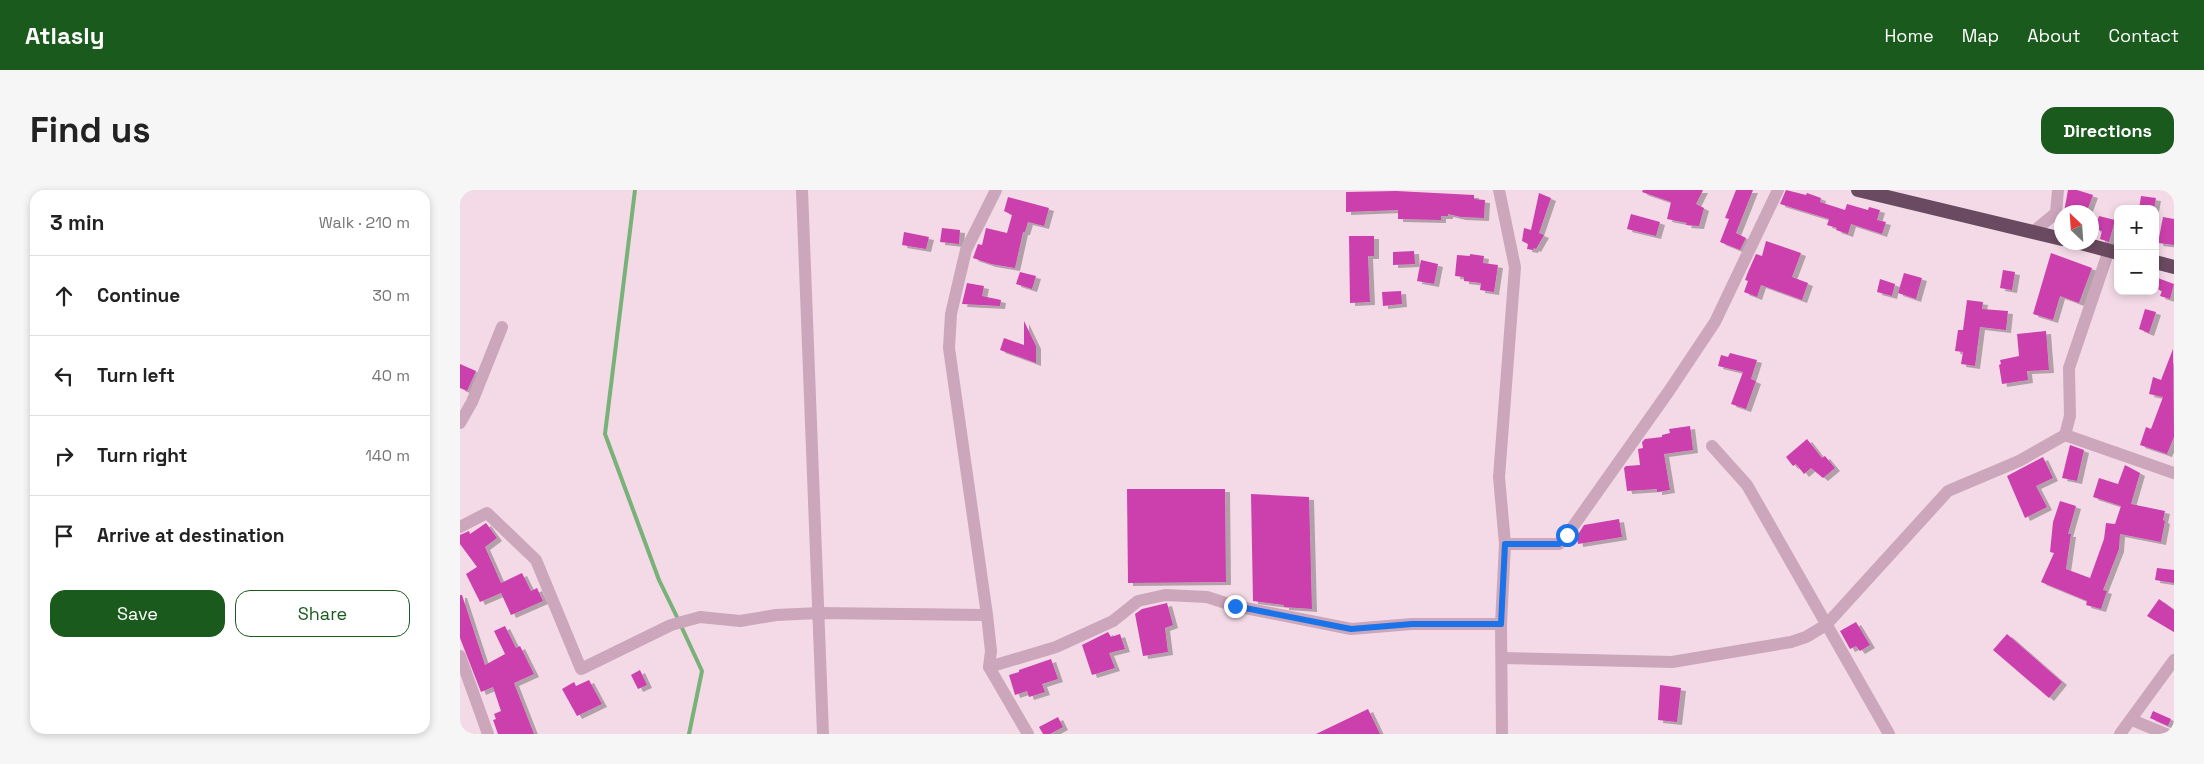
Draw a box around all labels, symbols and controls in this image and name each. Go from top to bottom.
text: Atlasly [25,20,104,51]
text: Home [1885,24,1934,47]
text: Map [1962,24,1999,47]
text: About [2027,24,2081,47]
text: Contact [2109,24,2179,47]
button: Directions [2041,107,2174,154]
text: Find us [30,108,151,152]
north arrow [2054,205,2099,250]
map controls [2114,205,2159,295]
button: + [2114,205,2159,250]
text: 3 min [50,209,105,236]
text: Walk · 210 m [319,212,410,233]
button: − [2114,250,2159,295]
icon: ahead [50,282,78,310]
text: Continue [97,283,180,308]
text: 30 m [372,285,410,306]
icon: left [50,362,78,390]
text: Turn left [97,363,175,388]
text: 40 m [372,365,410,386]
icon: right [50,442,78,470]
text: Turn right [97,443,187,468]
text: 140 m [365,445,410,466]
icon: arrive [50,522,78,550]
text: Arrive at destination [97,523,285,548]
route start [1556,524,1579,547]
button: Save [50,590,225,637]
button: Share [235,590,410,637]
route end [1224,595,1247,618]

